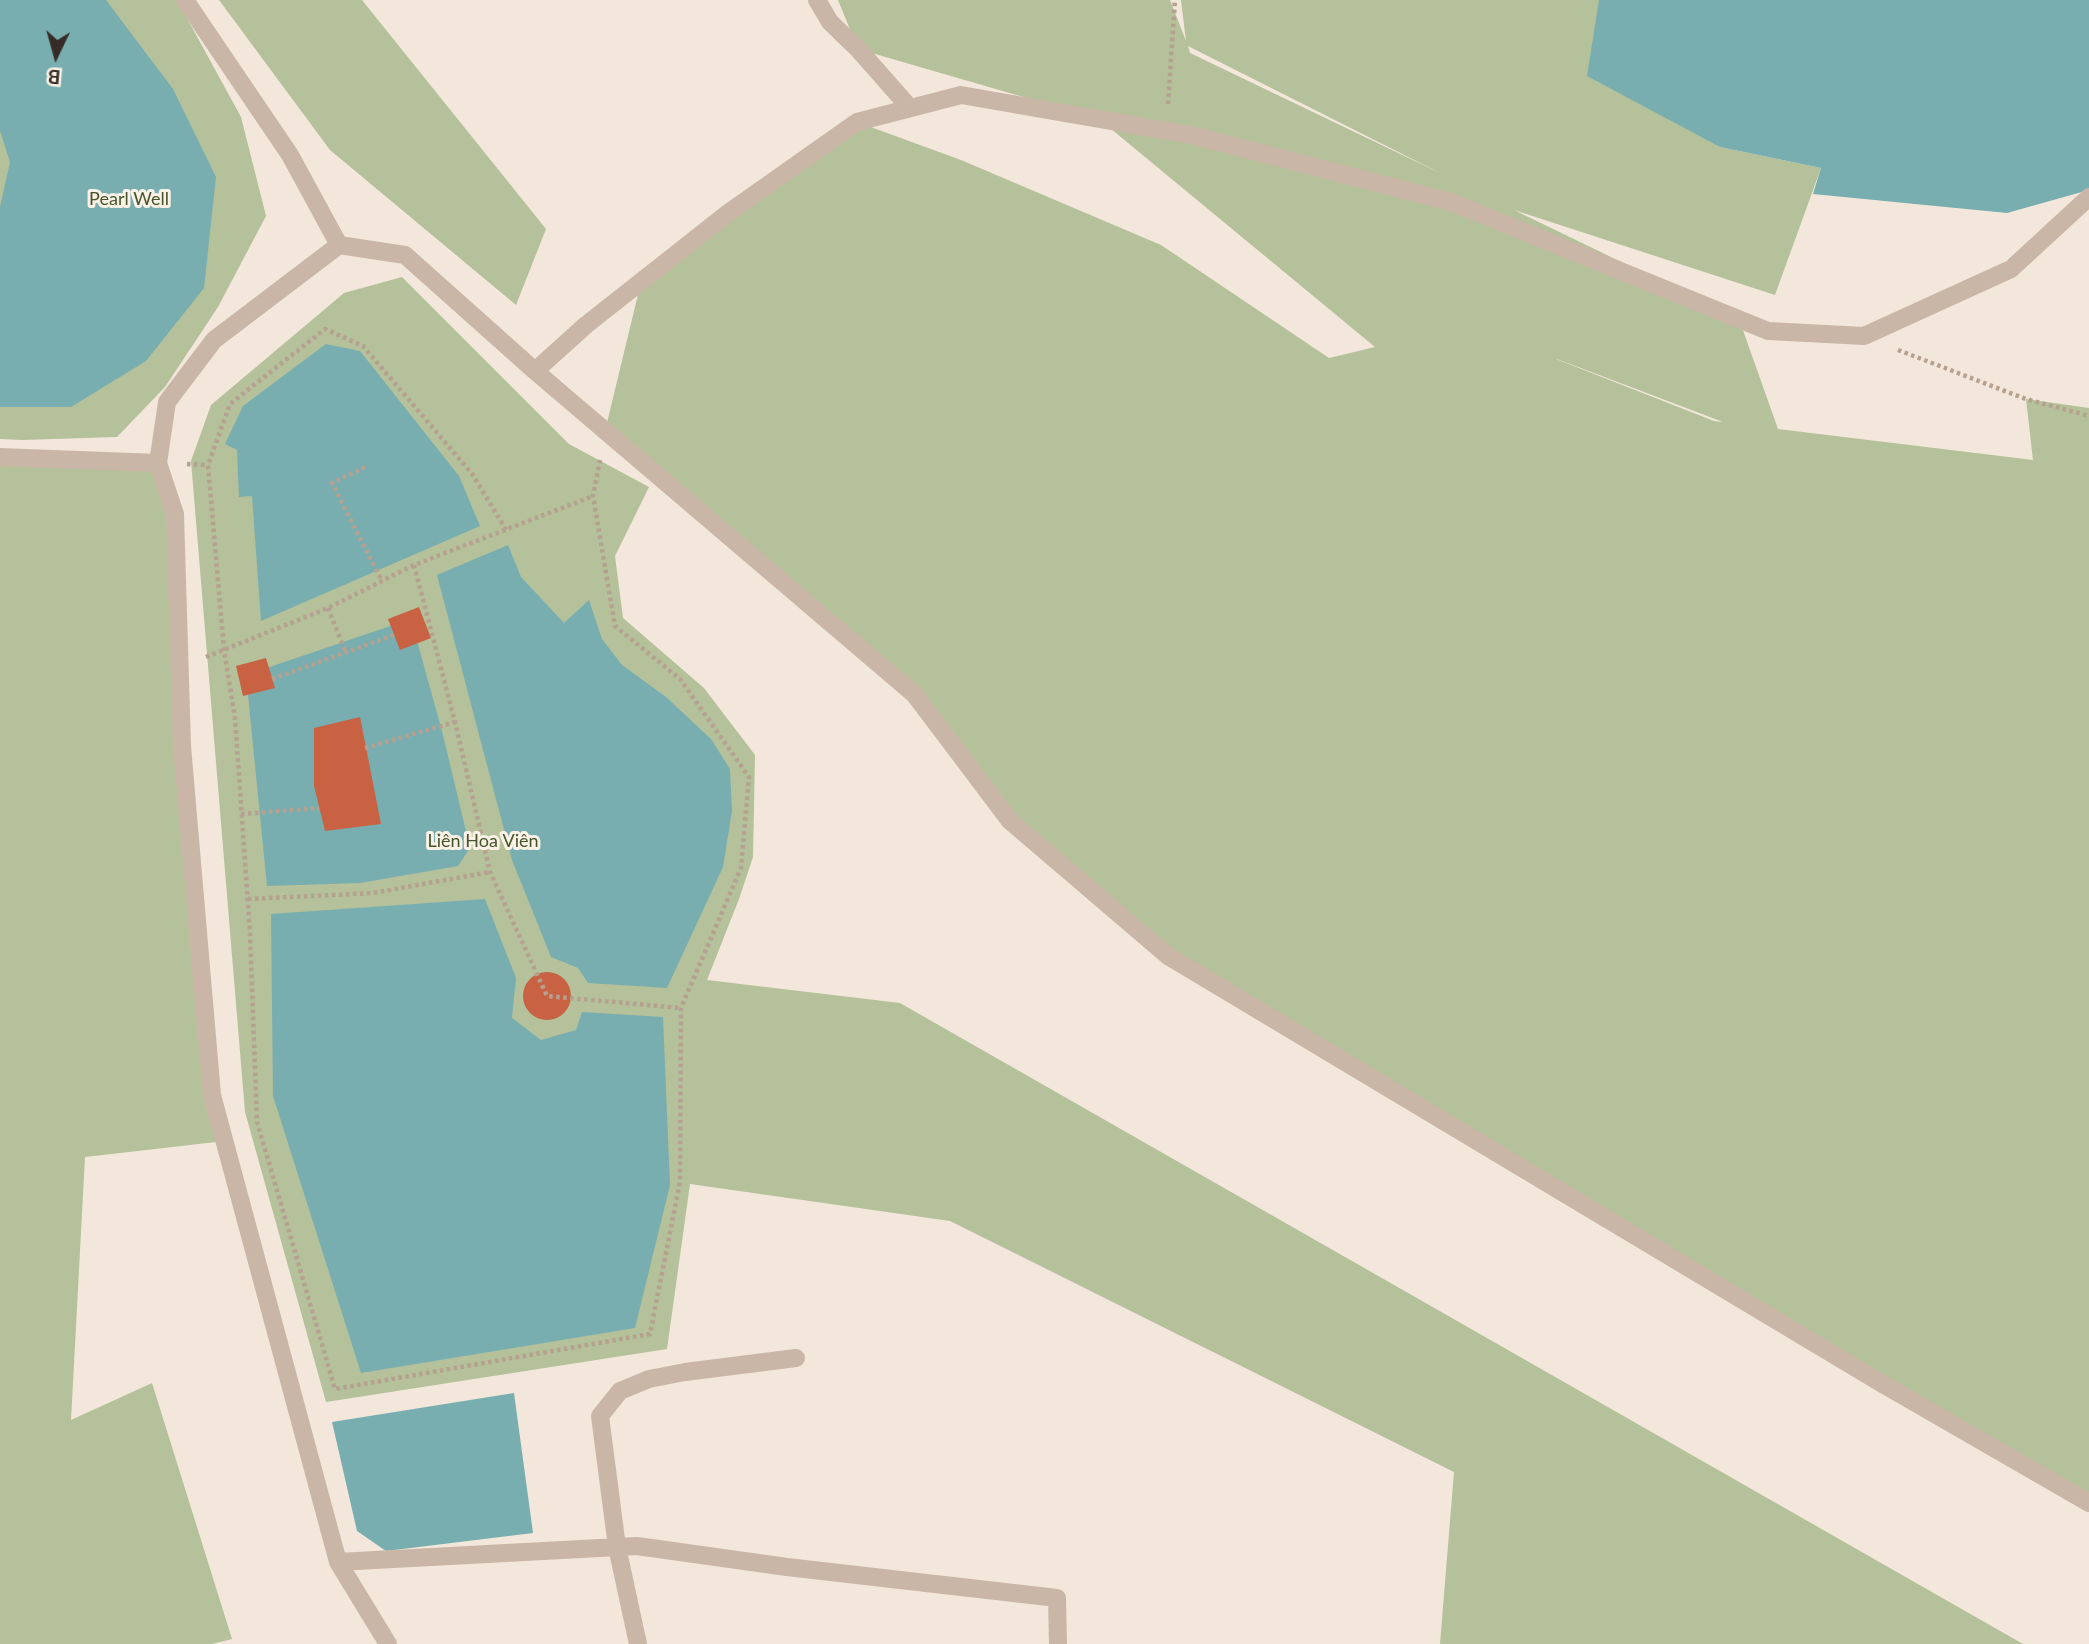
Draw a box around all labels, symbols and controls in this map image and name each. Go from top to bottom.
north arrow [21,21,91,91]
text: B [47,65,61,89]
park label: Pearl Well [89,188,169,210]
park label: Liên Hoa Viên [428,830,538,852]

